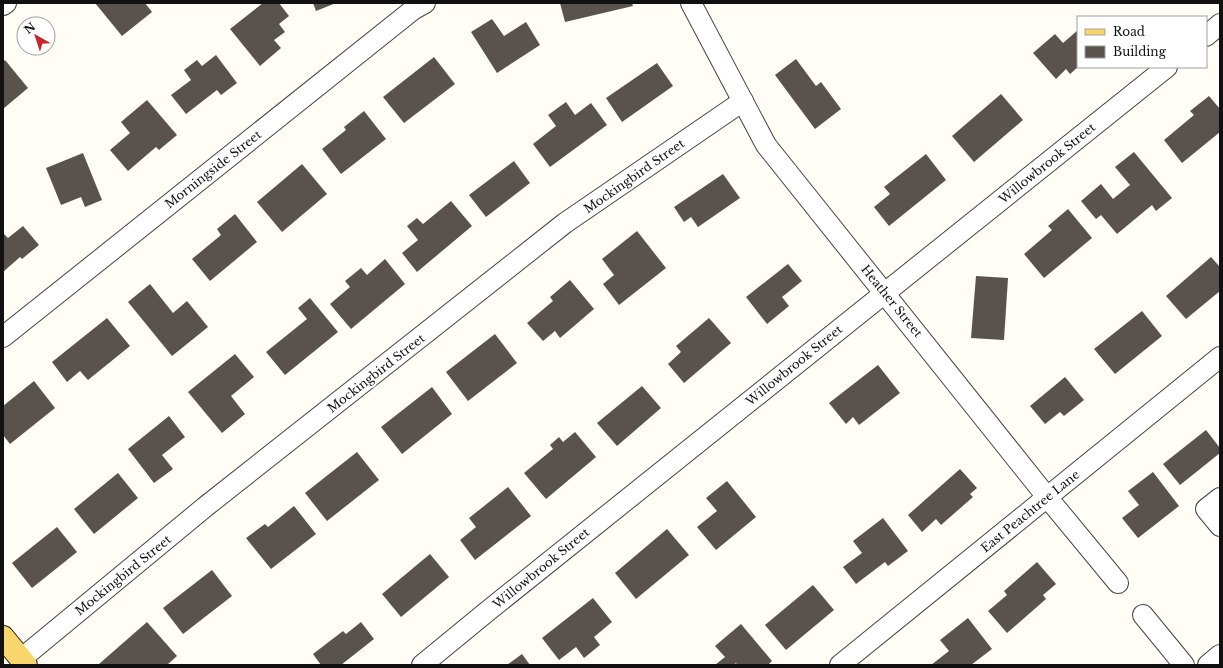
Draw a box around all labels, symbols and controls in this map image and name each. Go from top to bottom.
north arrow [16,16,56,56]
legend [1077,16,1207,68]
text: N [21,19,39,37]
text: Road [1113,24,1145,39]
text: Building [1113,44,1167,59]
street label: Willowbrook Street [995,119,1099,207]
street label: Morningside Street [162,126,265,211]
street label: Mockingbird Street [581,135,687,216]
street label: Heather Street [858,262,926,341]
street label: Willowbrook Street [742,321,846,409]
street label: Mockingbird Street [324,330,428,416]
street label: East Peachtree Lane [978,466,1083,555]
street label: Willowbrook Street [489,524,593,612]
street label: Mockingbird Street [72,531,174,618]

